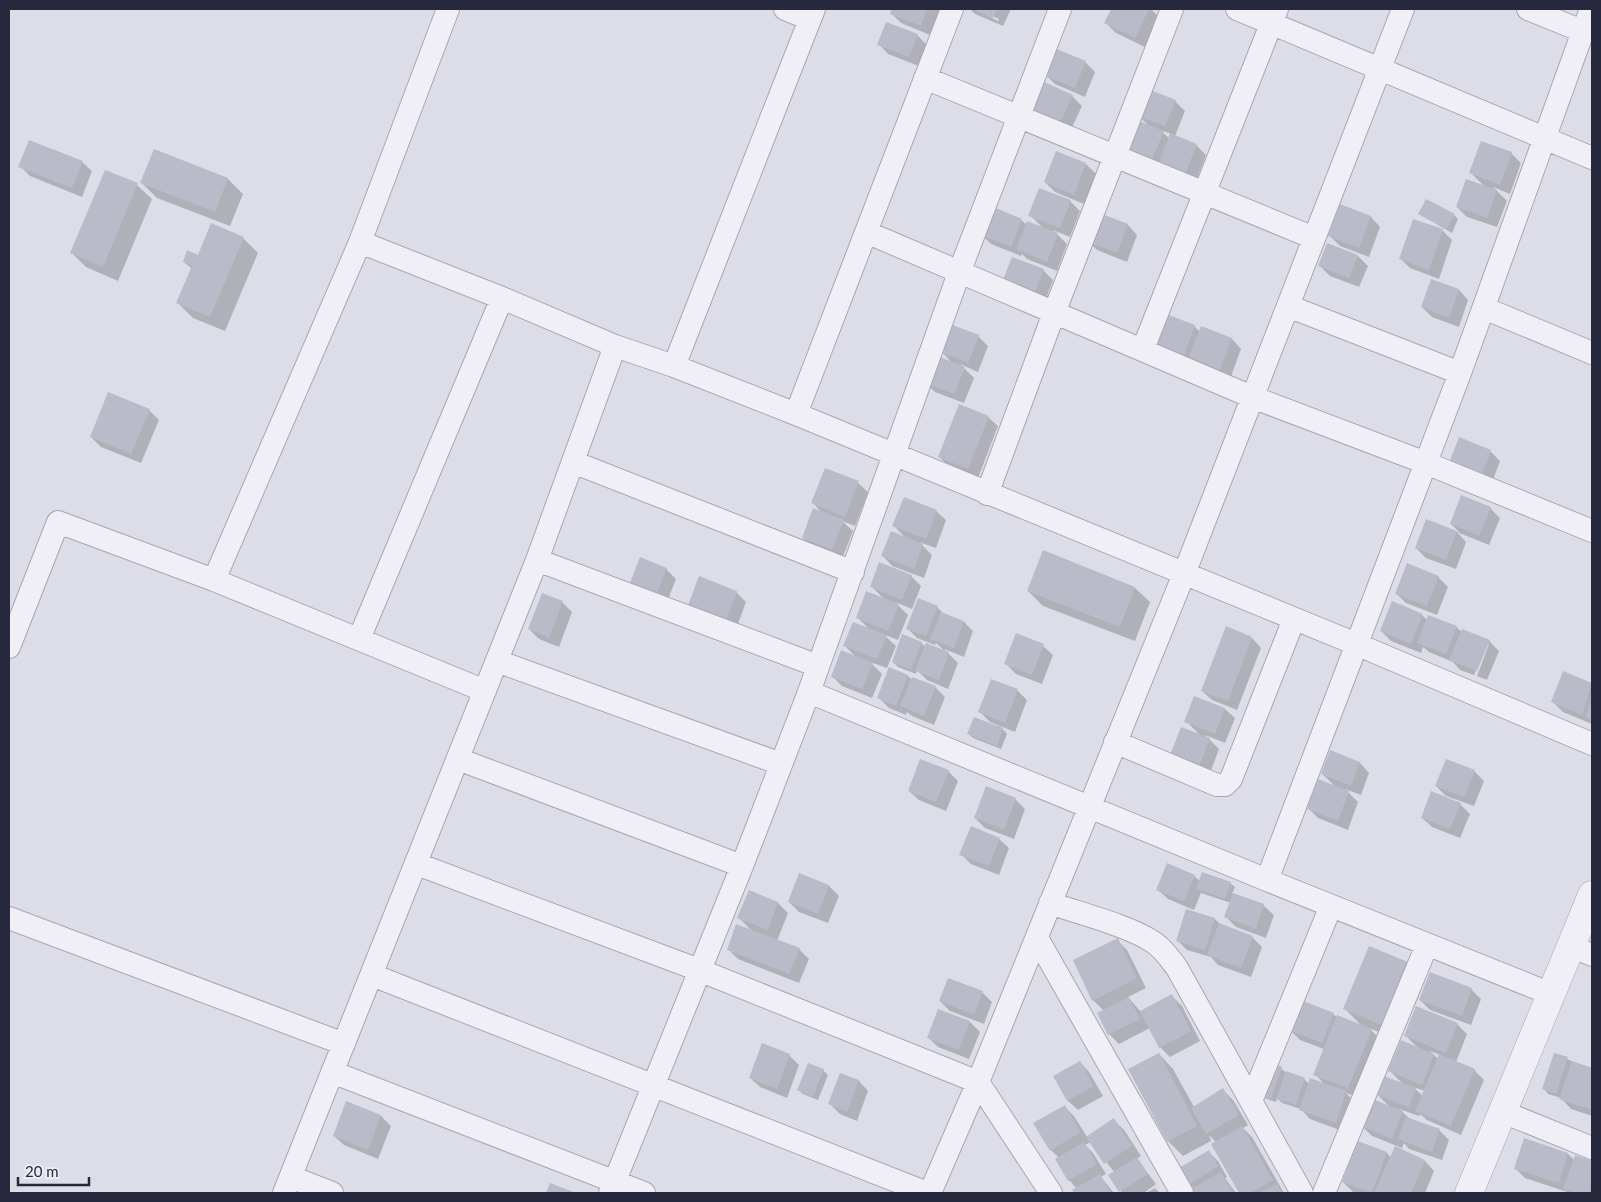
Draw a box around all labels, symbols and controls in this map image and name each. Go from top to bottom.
scale bar [18,1154,89,1186]
text: 20 m [25,1162,59,1180]

